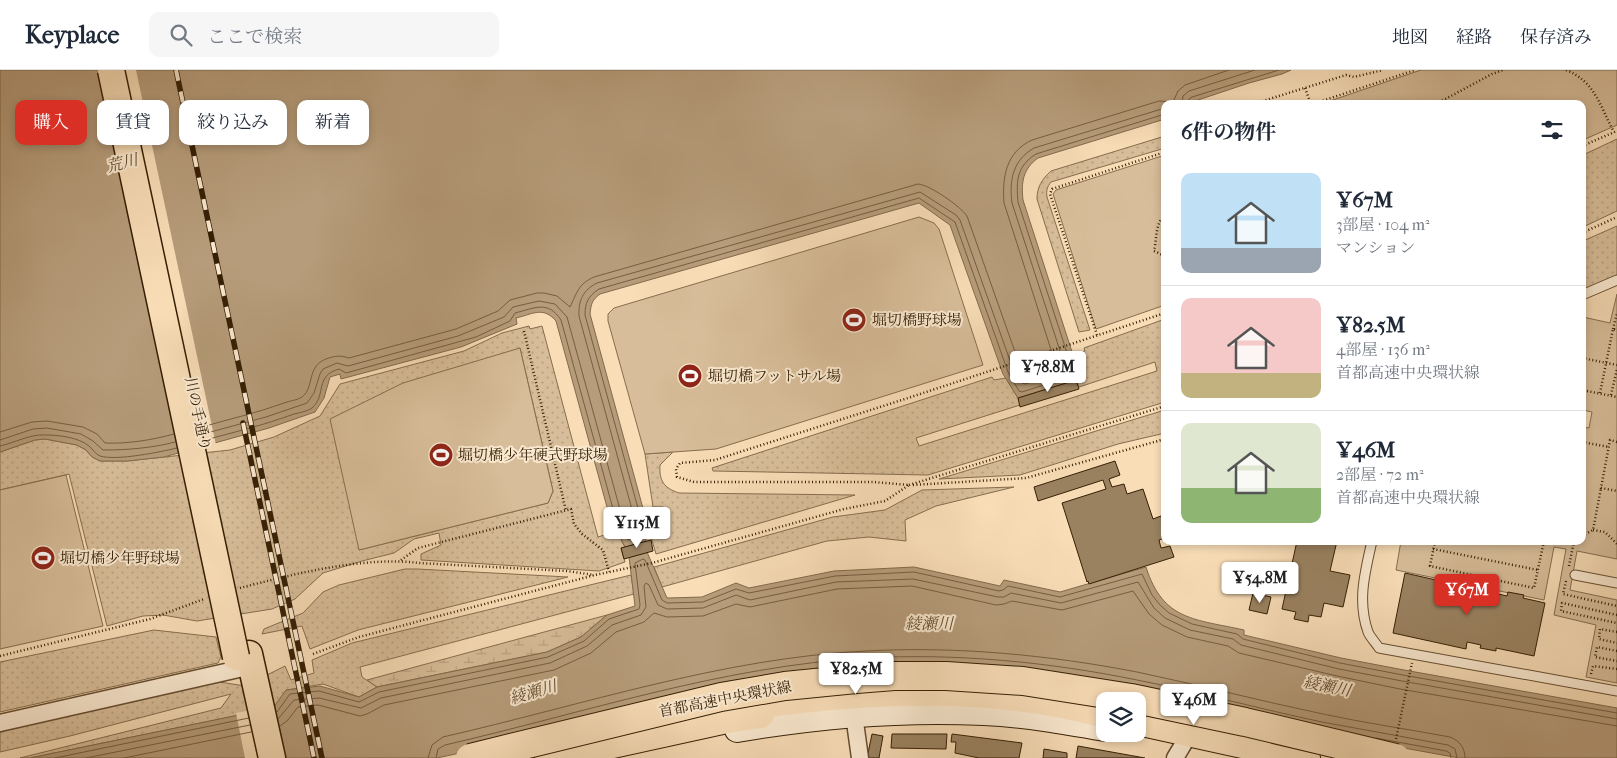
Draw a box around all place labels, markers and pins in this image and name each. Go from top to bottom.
sports icon: 堀切橋野球場 [841,307,867,333]
place label: 堀切橋野球場 [872,311,962,329]
pin: ¥78.8M [1007,350,1089,393]
sports icon: 堀切橋フットサル場 [677,363,703,389]
place label: 堀切橋フットサル場 [708,367,841,385]
sports icon: 堀切橋少年硬式野球場 [428,442,454,468]
place label: 堀切橋少年硬式野球場 [458,446,608,464]
pin: ¥115M [602,506,672,549]
sports icon: 堀切橋少年野球場 [30,545,56,571]
place label: 堀切橋少年野球場 [60,549,180,567]
pin: ¥54.8M [1219,562,1301,604]
pin: ¥67M [1437,574,1497,616]
pin: ¥82.5M [815,652,897,695]
pin: ¥46M [1164,684,1224,726]

